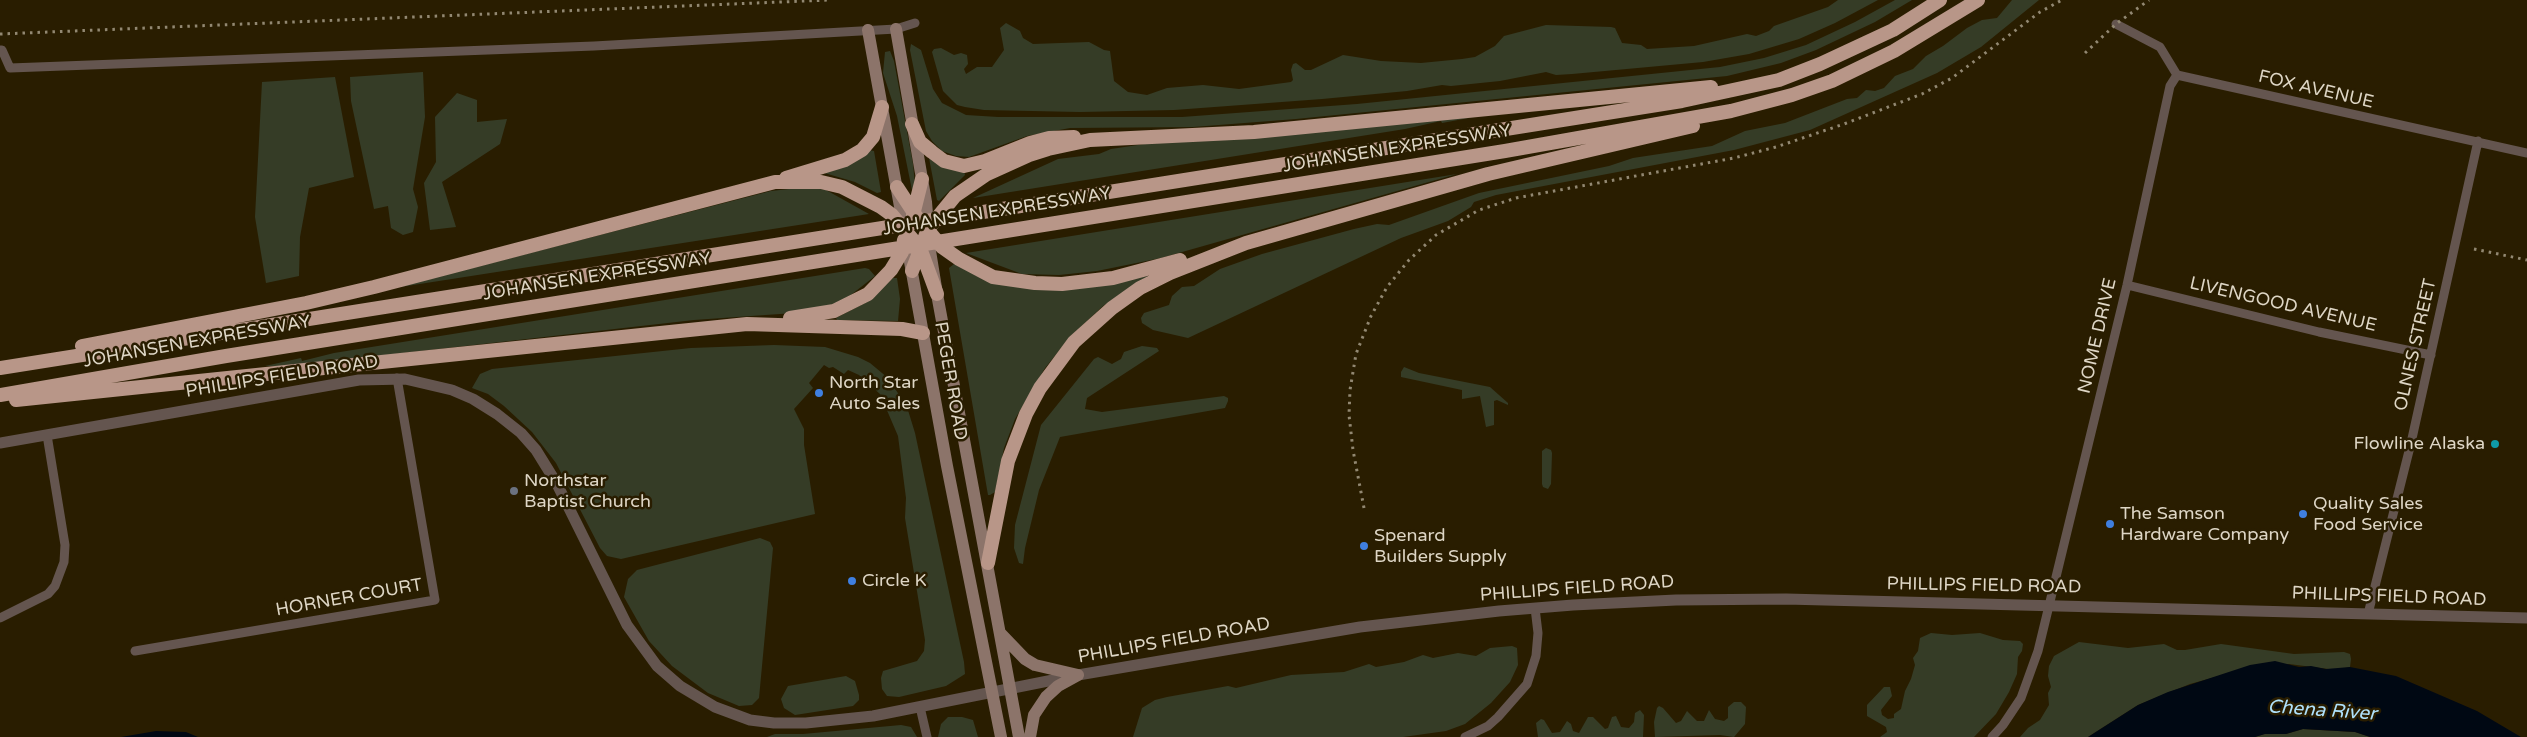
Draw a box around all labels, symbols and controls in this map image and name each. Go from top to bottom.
street label: FOX AVENUE [2256,66,2376,114]
street label: JOHANSEN EXPRESSWAY [1282,120,1512,178]
street label: JOHANSEN EXPRESSWAY [882,183,1112,241]
street label: JOHANSEN EXPRESSWAY [482,248,712,306]
street label: LIVENGOOD AVENUE [2187,273,2379,337]
street label: NOME DRIVE [2074,276,2122,396]
street label: OLNES STREET [2390,277,2442,413]
street label: JOHANSEN EXPRESSWAY [82,311,312,373]
street label: PEGER ROAD [929,320,971,442]
street label: PHILLIPS FIELD ROAD [184,351,380,403]
place label: North Star Auto Sales [829,372,920,414]
marker: North Star Auto Sales [813,387,825,399]
place label: Flowline Alaska [2354,433,2485,455]
marker: Flowline Alaska [2489,438,2501,450]
place label: Northstar Baptist Church [524,470,651,512]
marker: Northstar Baptist Church [508,485,520,497]
place label: Quality Sales Food Service [2313,493,2423,536]
place label: The Samson Hardware Company [2120,503,2289,546]
marker: Quality Sales Food Service [2297,508,2309,520]
marker: The Samson Hardware Company [2104,518,2116,530]
place label: Spenard Builders Supply [1374,525,1507,568]
marker: Spenard Builders Supply [1358,540,1370,552]
place label: Circle K [862,570,927,592]
street label: PHILLIPS FIELD ROAD [1479,571,1675,607]
street label: HORNER COURT [274,574,424,622]
street label: PHILLIPS FIELD ROAD [1886,574,2082,598]
marker: Circle K [846,575,858,587]
street label: PHILLIPS FIELD ROAD [2291,583,2487,611]
street label: PHILLIPS FIELD ROAD [1076,613,1272,669]
water label: Chena River [2267,696,2377,726]

